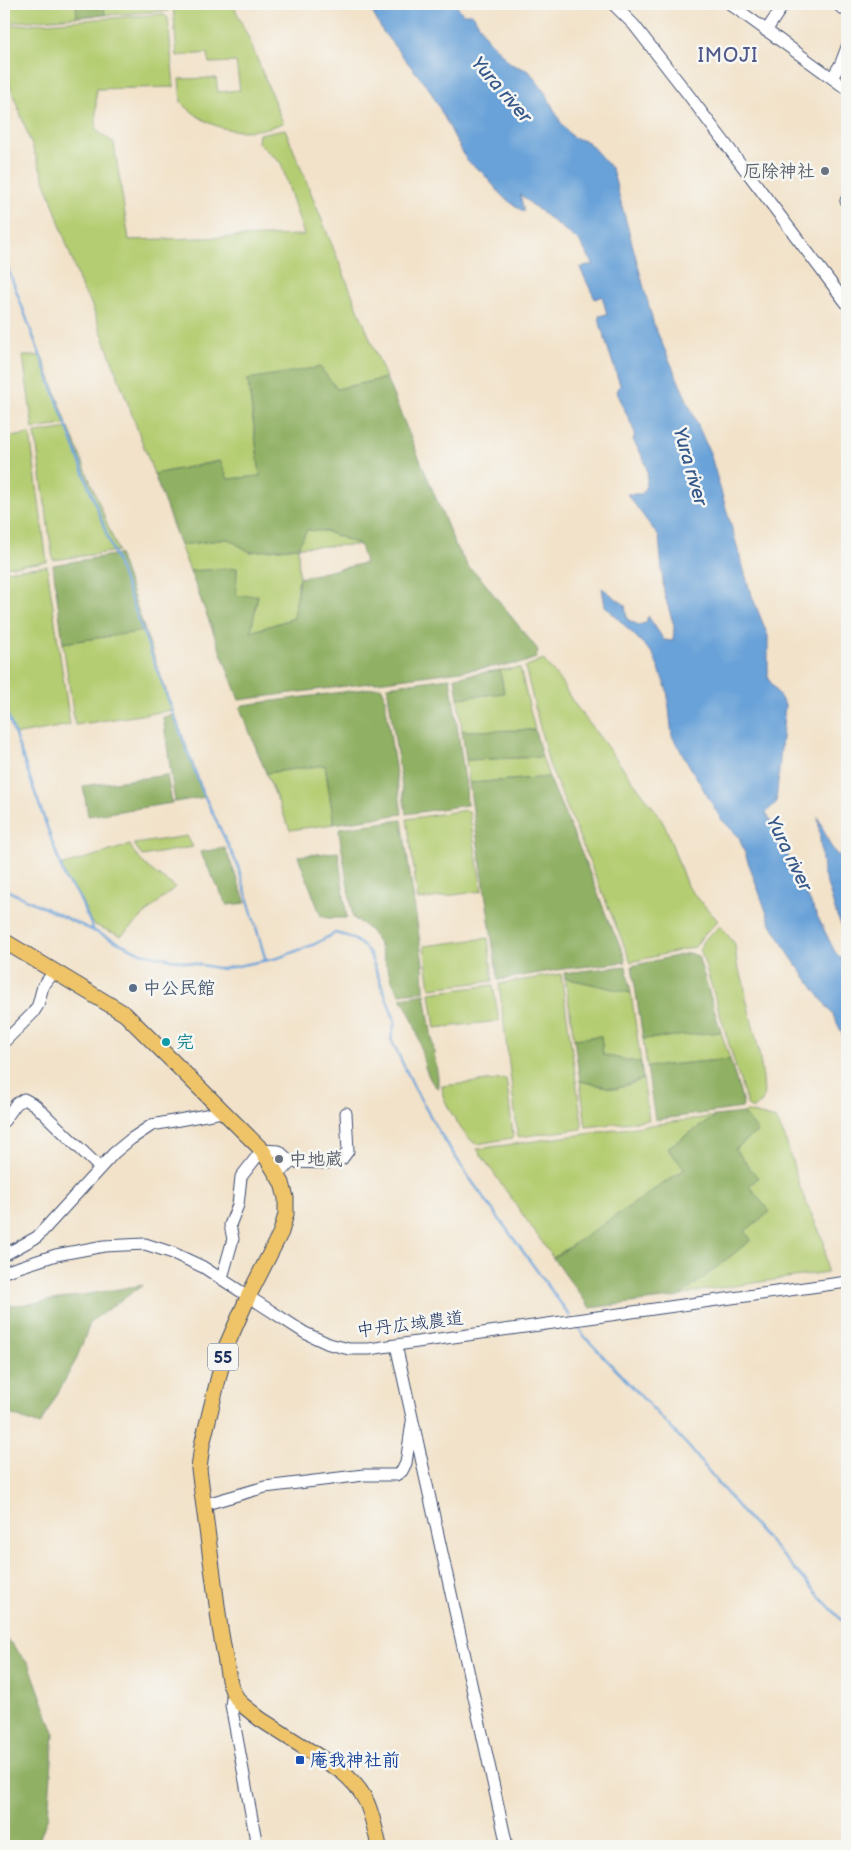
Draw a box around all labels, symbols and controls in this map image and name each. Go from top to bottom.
district label: IMOJI [698,44,758,68]
water label: Yura river [466,52,537,129]
place label: 厄除神社 [743,161,815,182]
marker: 厄除神社 [819,165,831,177]
water label: Yura river [667,425,712,509]
water label: Yura river [761,812,817,896]
place label: 中公民館 [143,978,215,999]
marker: 中公民館 [127,982,139,994]
place label: 完 [176,1032,194,1053]
marker: 完 [160,1036,172,1048]
place label: 中地蔵 [289,1149,343,1170]
marker: 中地蔵 [273,1153,285,1165]
street label: 中丹広域農道 [355,1307,465,1341]
road number: 55 [208,1344,238,1370]
place label: 庵我神社前 [310,1750,400,1771]
marker: 庵我神社前 [294,1754,306,1766]

